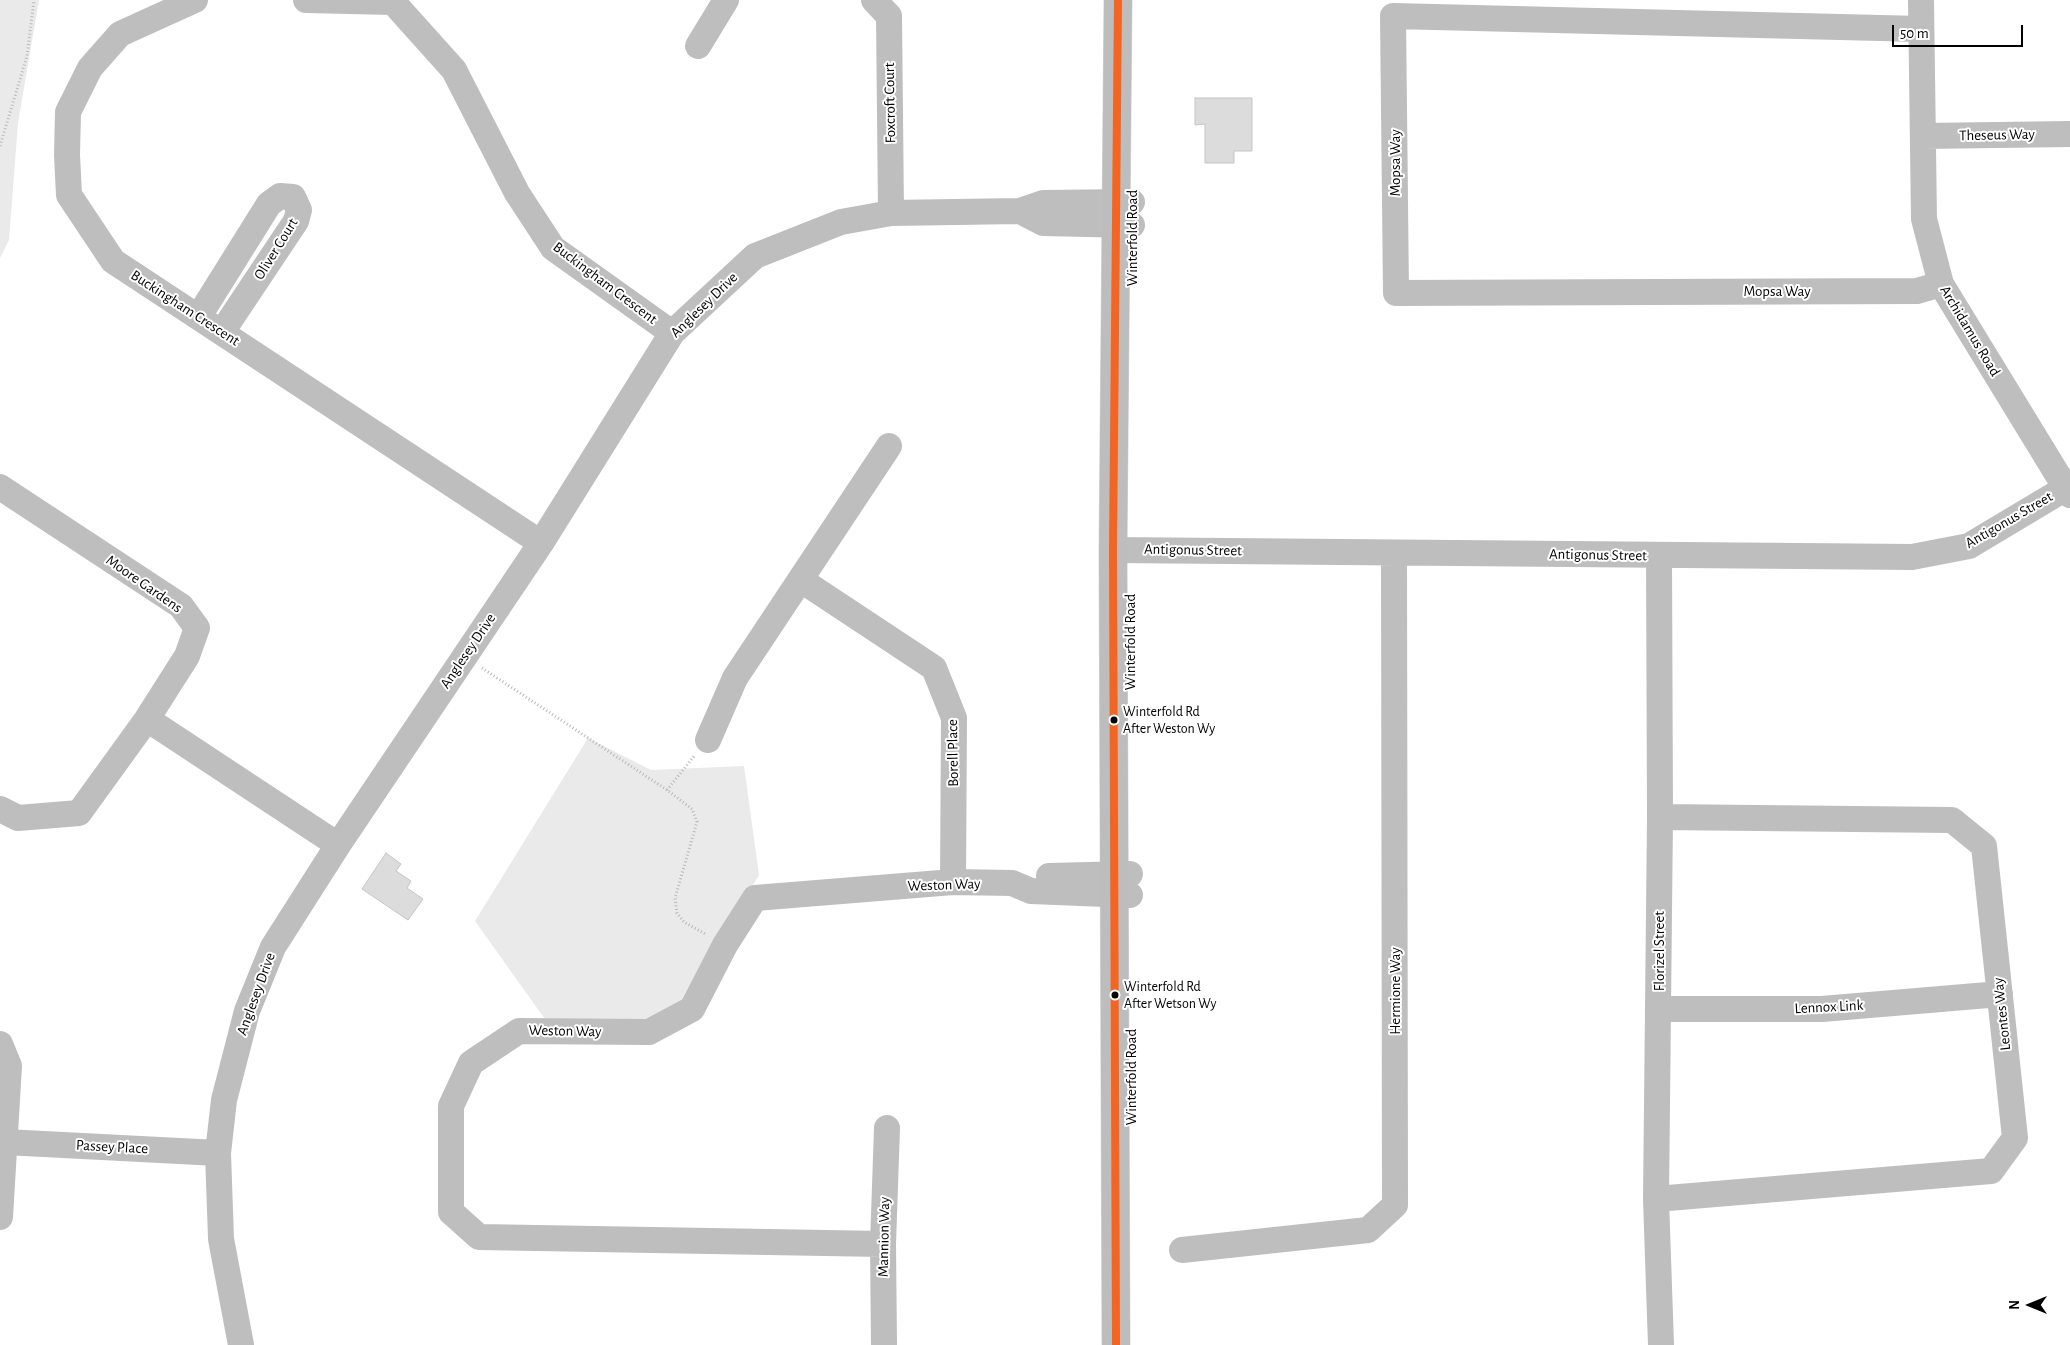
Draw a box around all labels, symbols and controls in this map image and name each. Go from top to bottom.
scale bar [1895,15,2026,47]
text: 50 m [1900,26,1929,41]
street label: Foxcroft Court [880,62,900,144]
street label: Theseus Way [1959,125,2035,145]
street label: Mopsa Way [1386,129,1404,197]
street label: Winterfold Road [1123,190,1141,286]
street label: Oliver Court [250,215,302,283]
street label: Buckingham Crescent [549,238,661,328]
street label: Buckingham Crescent [127,266,243,350]
street label: Anglesey Drive [667,268,741,342]
street label: Mopsa Way [1743,282,1811,300]
street label: Archidamus Road [1936,282,2004,380]
street label: Antigonus Street [1962,488,2056,552]
street label: Antigonus Street [1144,540,1242,560]
street label: Antigonus Street [1549,545,1647,565]
street label: Moore Gardens [102,551,186,617]
street label: Winterfold Road [1121,594,1139,690]
street label: Anglesey Drive [436,610,500,692]
place label: Winterfold Rd After Weston Wy [1123,704,1215,736]
marker: Winterfold Rd After Weston Wy [1109,715,1119,725]
street label: Borell Place [943,719,963,787]
street label: Weston Way [907,875,981,895]
street label: Florizel Street [1650,911,1668,991]
street label: Hermione Way [1386,947,1404,1035]
street label: Anglesey Drive [233,950,279,1038]
street label: Leontes Way [1989,977,2015,1051]
place label: Winterfold Rd After Wetson Wy [1124,979,1216,1012]
marker: Winterfold Rd After Wetson Wy [1110,990,1120,1000]
street label: Lennox Link [1794,996,1864,1018]
street label: Weston Way [528,1021,602,1041]
street label: Winterfold Road [1122,1029,1140,1125]
street label: Passey Place [75,1136,149,1158]
street label: Mannion Way [874,1197,894,1277]
north arrow [2005,1280,2055,1330]
text: N [2008,1300,2022,1310]

